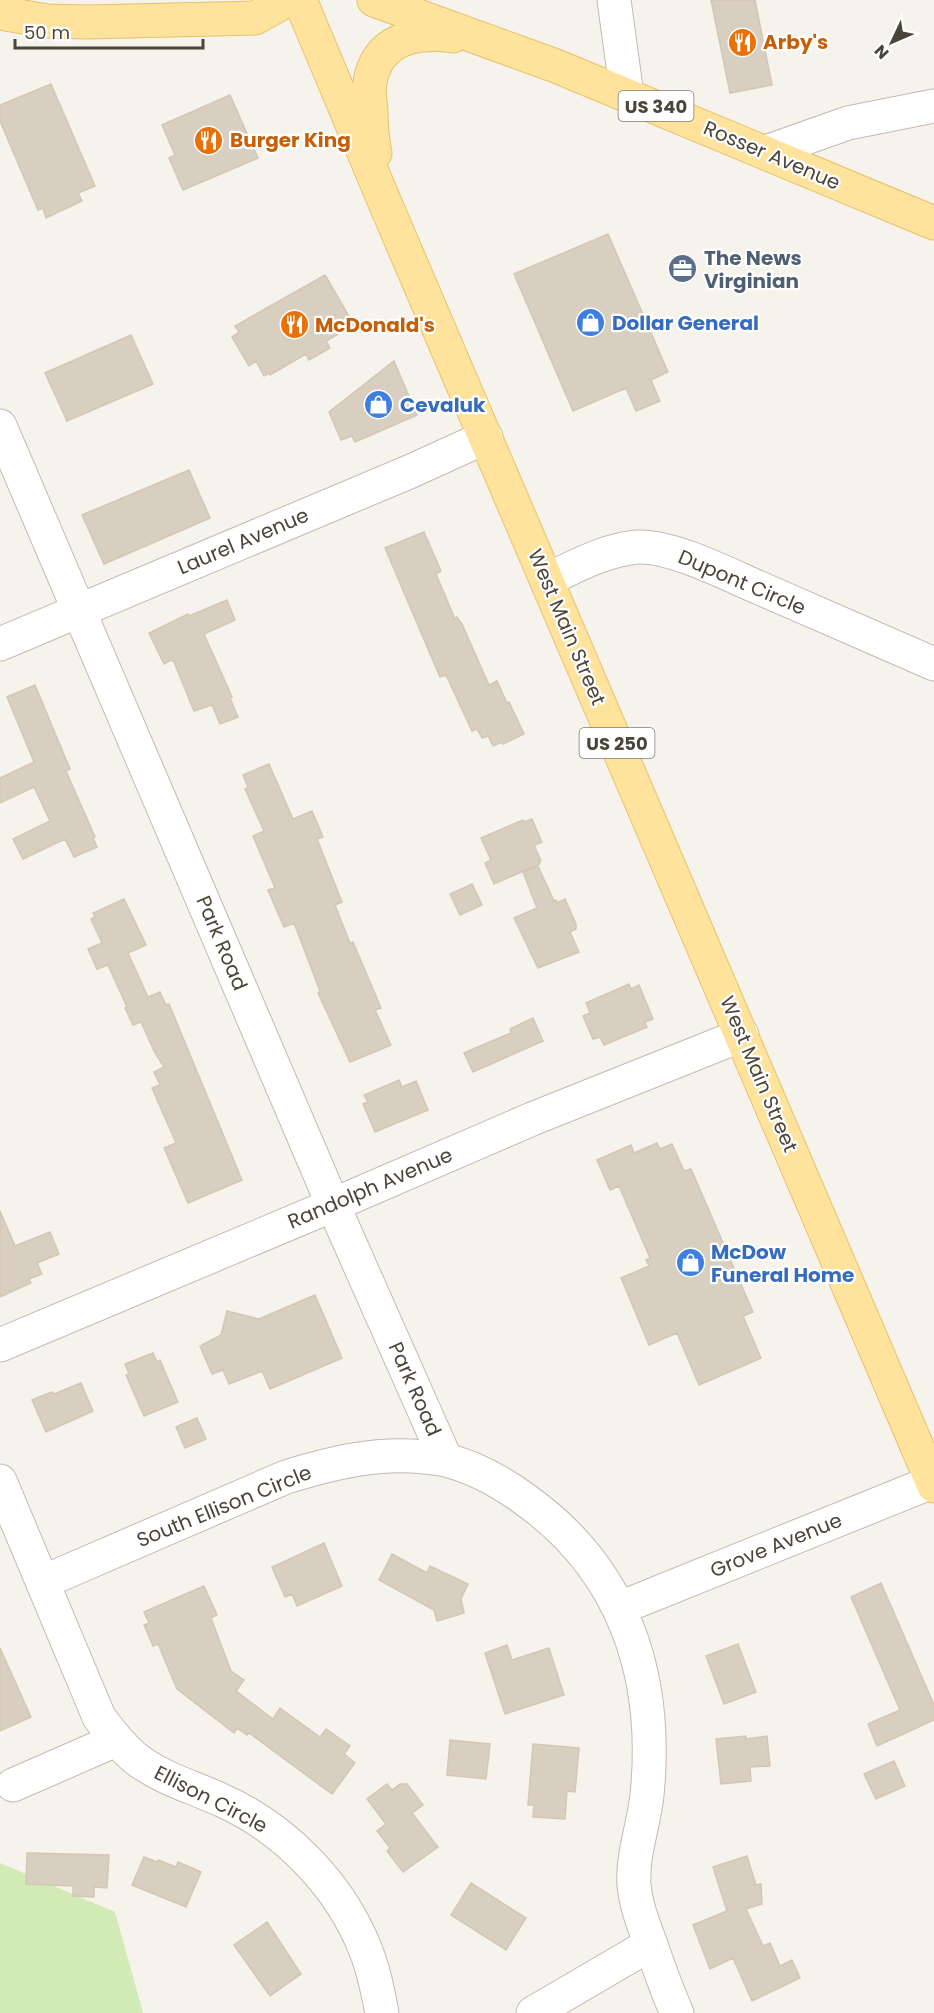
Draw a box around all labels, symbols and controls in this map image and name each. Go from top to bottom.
scale bar [15,12,202,50]
north arrow [862,12,922,72]
text: 50 m [24,20,70,45]
restaurant icon: Arby's [726,26,758,58]
place label: Arby's [763,28,828,56]
text: N [869,40,894,64]
road number: US 340 [618,91,694,121]
street label: Rosser Avenue [699,114,845,196]
restaurant icon: Burger King [193,124,225,156]
place label: Burger King [230,126,351,154]
place label: The News Virginian [704,244,802,295]
office icon: The News Virginian [667,253,699,285]
shop icon: Dollar General [575,307,607,339]
restaurant icon: McDonald's [278,309,310,341]
place label: Dollar General [612,309,759,337]
place label: McDonald's [315,311,435,339]
shop icon: Cevaluk [363,389,395,421]
place label: Cevaluk [400,391,486,419]
street label: Laurel Avenue [173,501,313,581]
street label: Dupont Circle [674,543,810,621]
street label: West Main Street [521,545,613,709]
road number: US 250 [580,728,654,758]
street label: Park Road [190,891,254,995]
street label: West Main Street [713,992,805,1156]
street label: Randolph Avenue [283,1141,457,1235]
place label: McDow Funeral Home [711,1238,854,1289]
shop icon: McDow Funeral Home [674,1247,706,1279]
street label: Park Road [382,1338,448,1440]
street label: South Ellison Circle [132,1458,316,1554]
street label: Grove Avenue [706,1506,846,1584]
street label: Ellison Circle [150,1758,272,1840]

